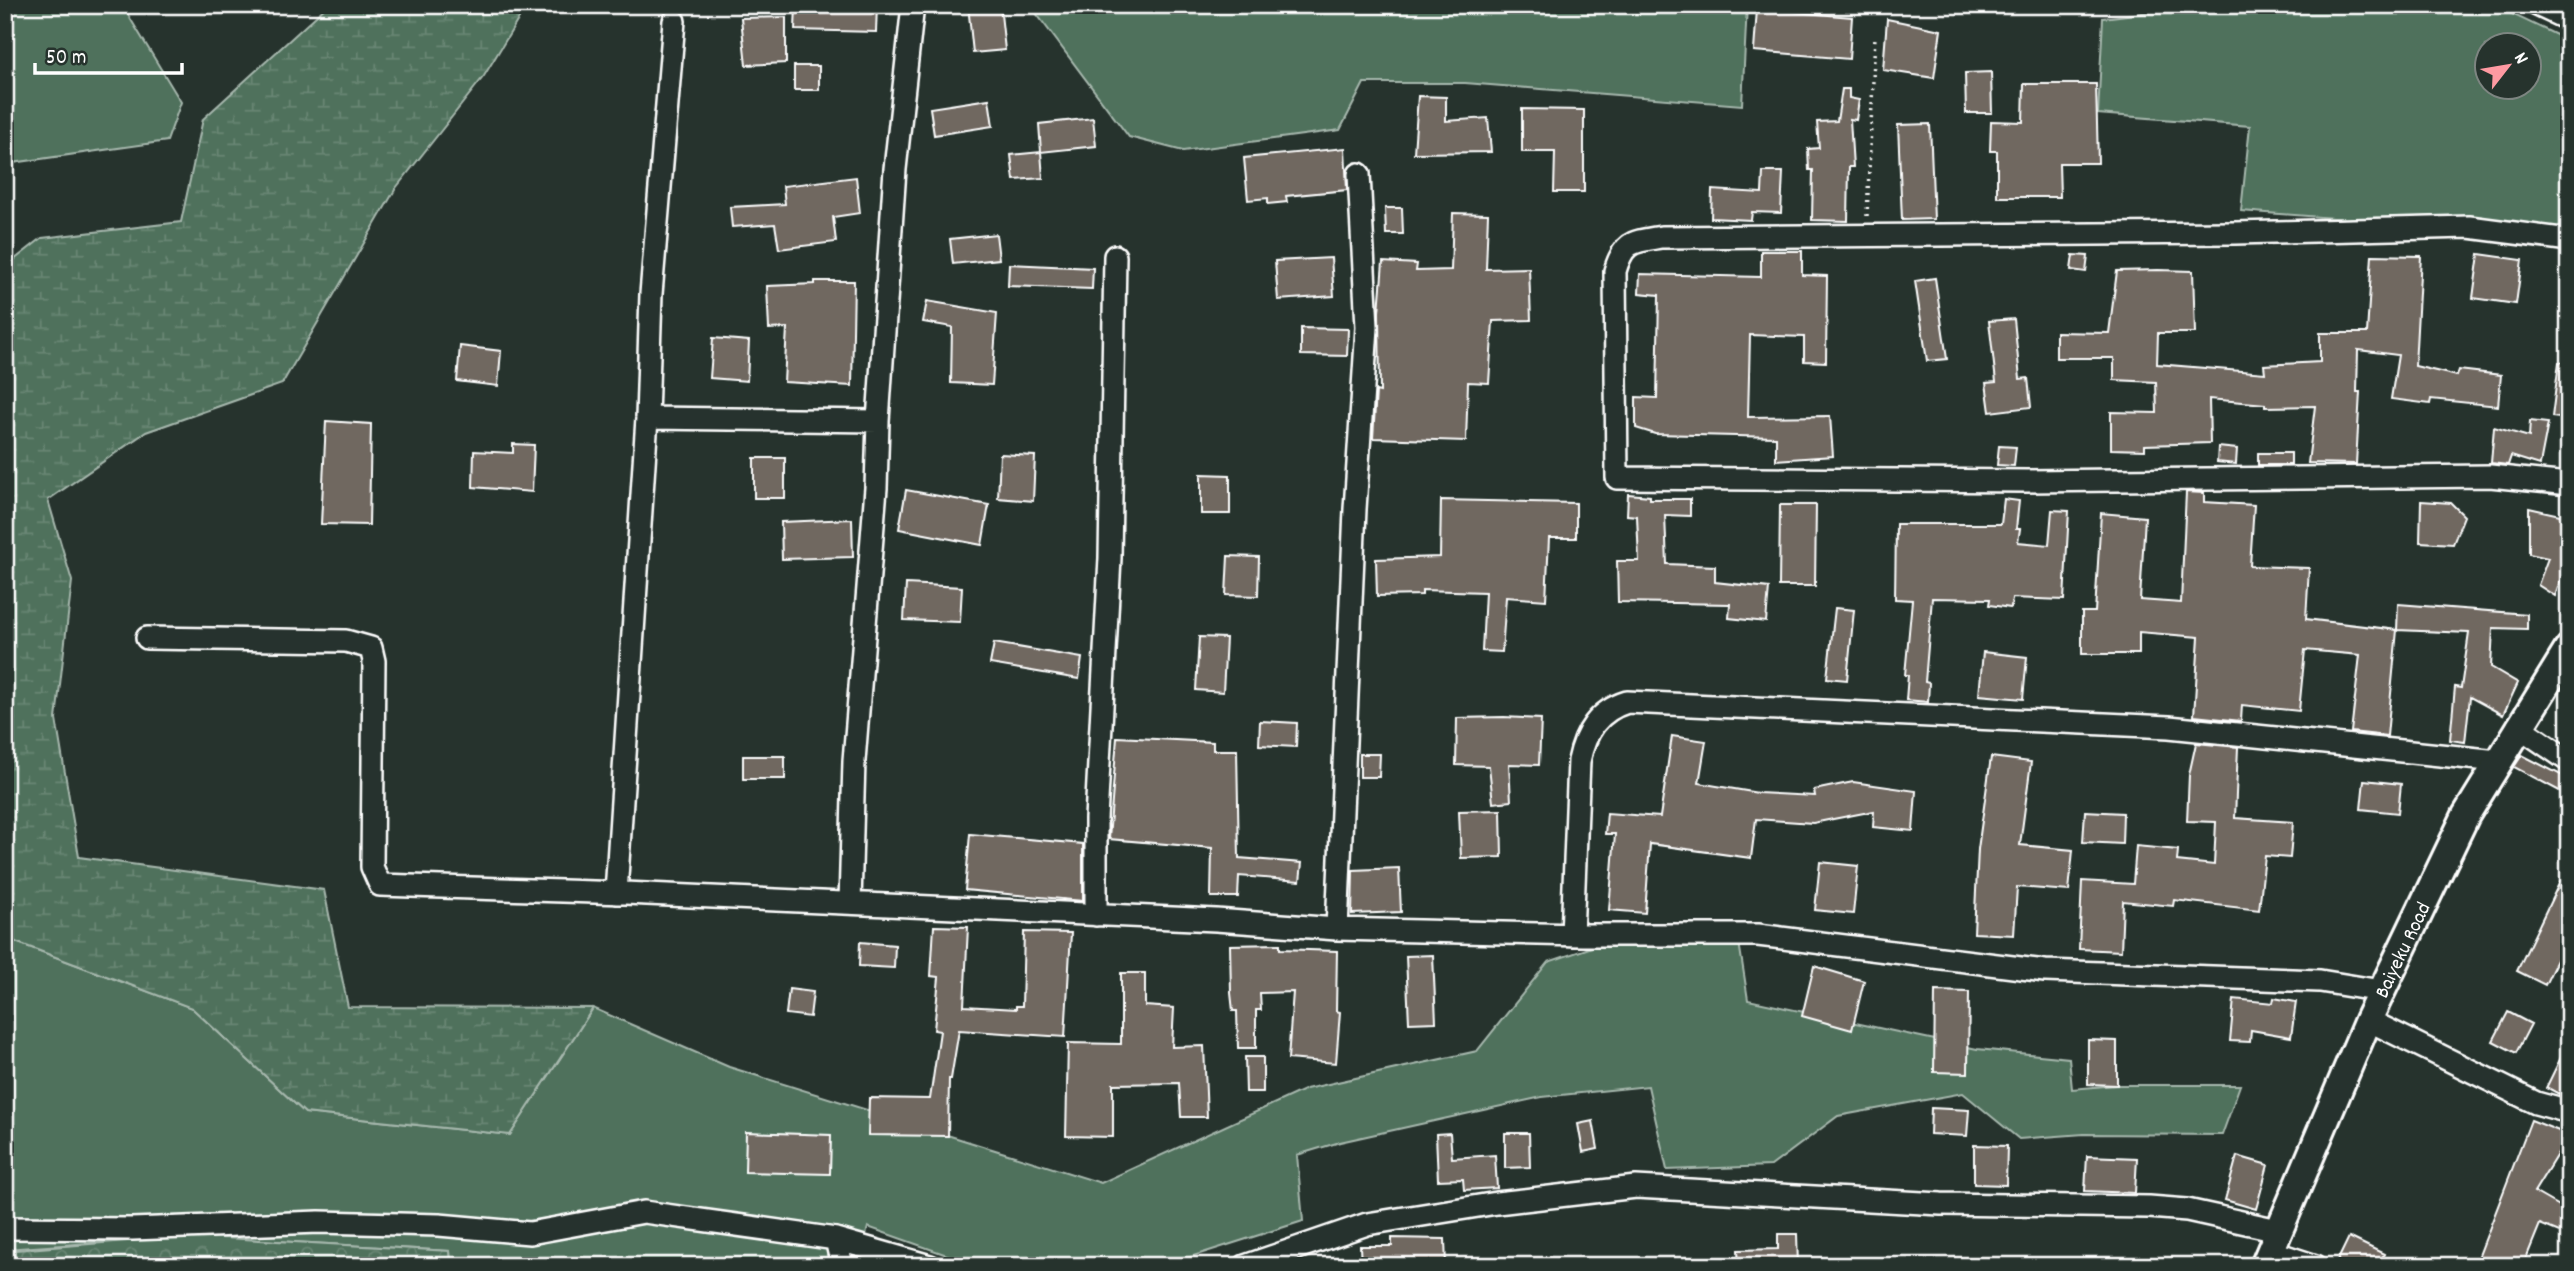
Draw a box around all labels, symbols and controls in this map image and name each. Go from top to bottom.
scale bar [35,32,182,76]
north arrow [2472,32,2542,102]
text: 50 m [46,44,86,74]
text: N [2506,48,2534,70]
street label: Baiyeku Road [2369,898,2440,1004]

